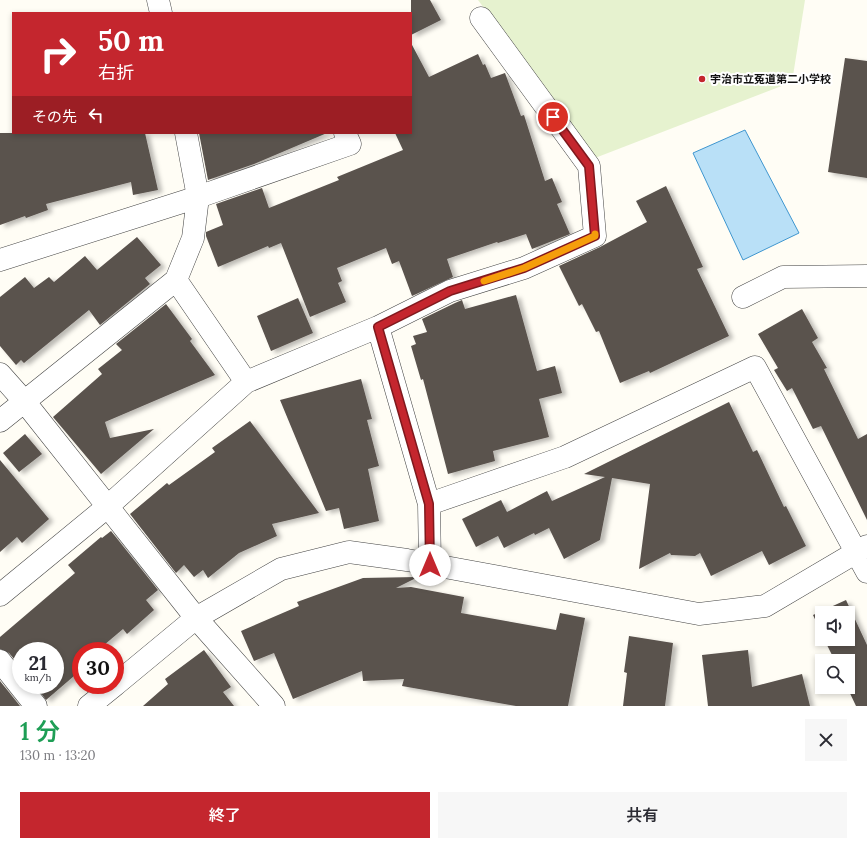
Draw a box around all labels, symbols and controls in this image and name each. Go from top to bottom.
text: 50 m [98,23,164,59]
icon: right [32,28,84,80]
text: 右折 [98,61,134,84]
place label: 宇治市立菟道第二小学校 [710,72,831,86]
marker: 宇治市立菟道第二小学校 [697,74,707,84]
pin [536,100,570,134]
icon: left [85,104,107,126]
icon: arrive [542,106,564,128]
text: その先 [32,107,77,126]
position arrow [409,544,451,586]
map controls [815,606,855,694]
button: sound [815,606,855,646]
speed limit sign: 30 [72,642,124,694]
text: 21 [29,650,47,675]
button: search [815,654,855,694]
text: km/h [24,671,52,684]
text: 1 分 [20,716,60,747]
button: close [805,719,847,761]
text: 130 m · 13:20 [20,747,95,764]
button: 終了 [20,792,430,838]
button: 共有 [438,792,847,838]

